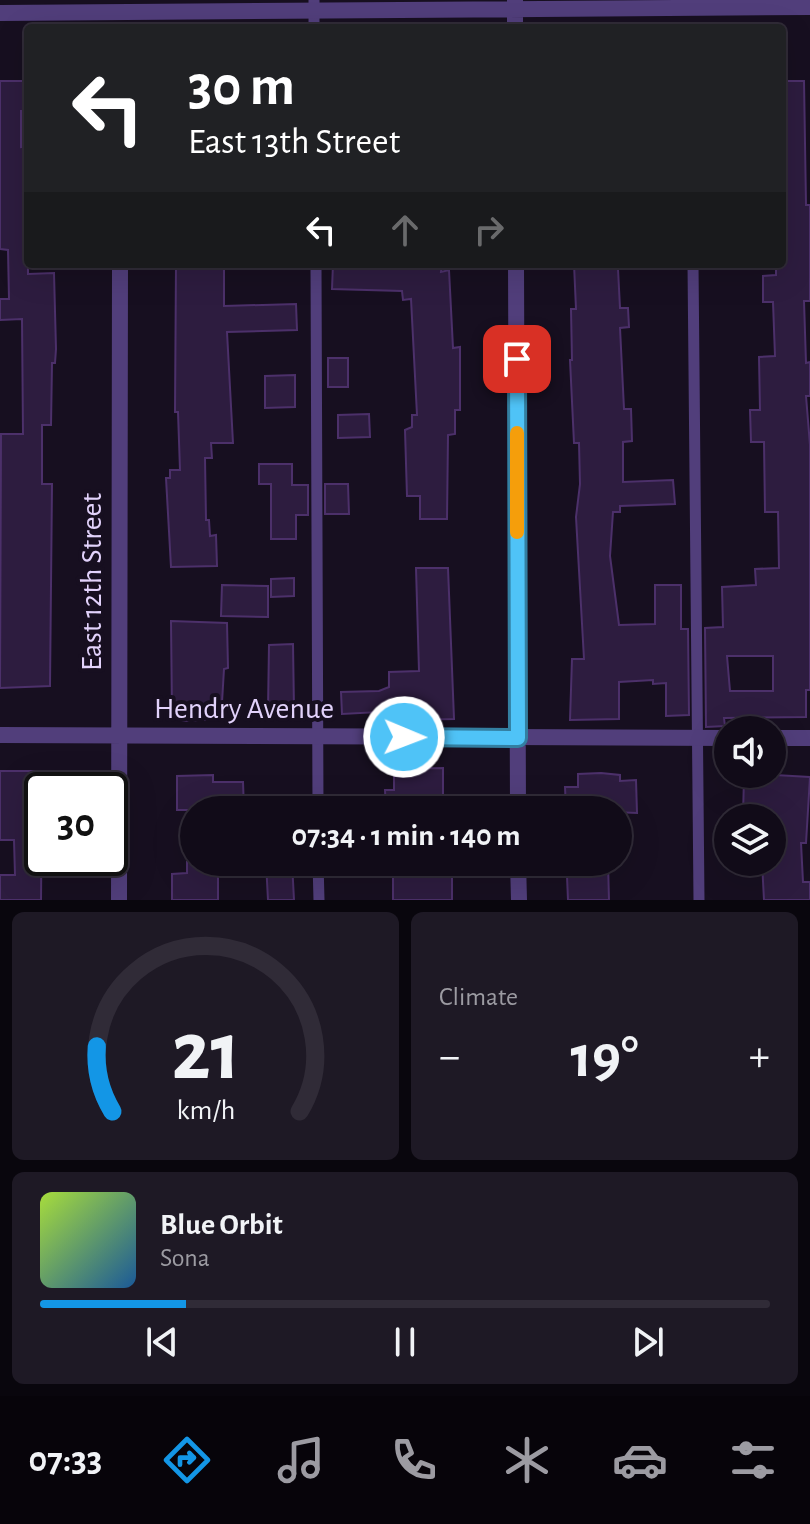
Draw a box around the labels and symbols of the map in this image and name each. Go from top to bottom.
pin [483,325,551,393]
street label: East 12th Street [77,493,107,671]
street label: Hendry Avenue [154,694,334,724]
position arrow [362,695,446,779]
speed limit sign: 30 [24,772,128,876]

